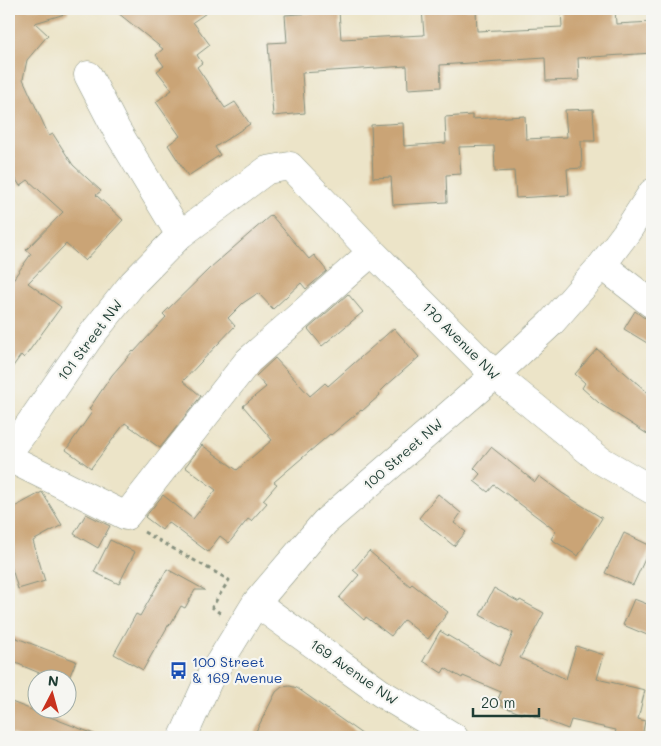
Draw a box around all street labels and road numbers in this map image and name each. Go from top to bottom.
street label: 101 Street NW [53,295,126,384]
street label: 170 Avenue NW [418,298,504,384]
street label: 100 Street NW [359,414,447,493]
street label: 169 Avenue NW [307,634,402,709]

